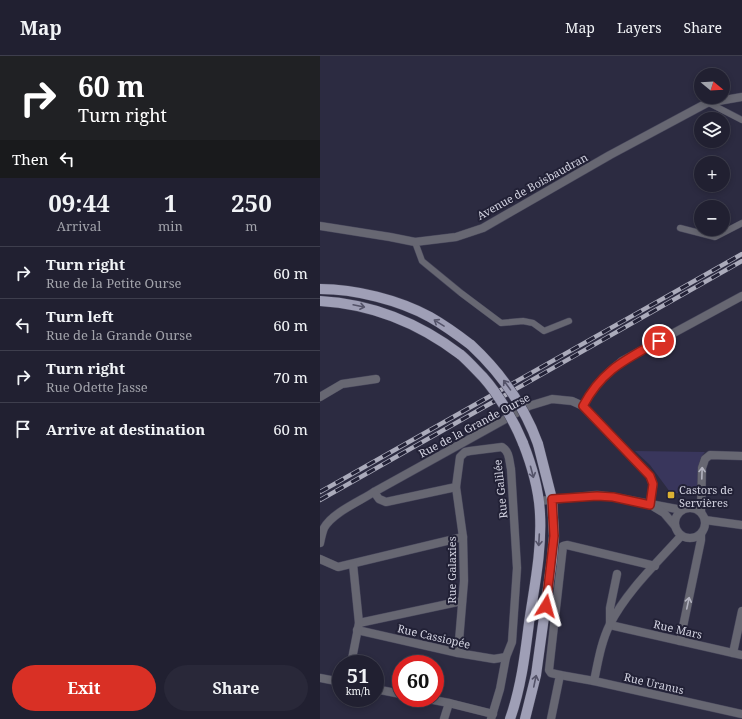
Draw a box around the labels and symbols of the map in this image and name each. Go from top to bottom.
north arrow [694,68,730,104]
street label: Avenue de Boisbaudran [474,149,590,223]
one-way arrow [352,303,365,311]
one-way arrow [433,318,445,326]
pin [642,324,676,358]
one-way arrow [503,380,511,391]
street label: Rue de la Grande Ourse [416,389,532,461]
street label: Rue Galilée [489,459,511,519]
one-way arrow [529,465,537,478]
one-way arrow [699,467,706,480]
place label: Castors de Servières [679,482,733,510]
marker: Castors de Servières [666,490,676,500]
one-way arrow [536,533,543,546]
street label: Rue Galaxies [444,536,459,604]
position arrow [525,585,567,627]
one-way arrow [684,597,692,610]
street label: Rue Mars [652,616,704,642]
street label: Rue Cassiopée [396,620,472,652]
speed limit sign: 60 [392,655,444,707]
street label: Rue Uranus [623,669,685,697]
one-way arrow [531,675,539,688]

